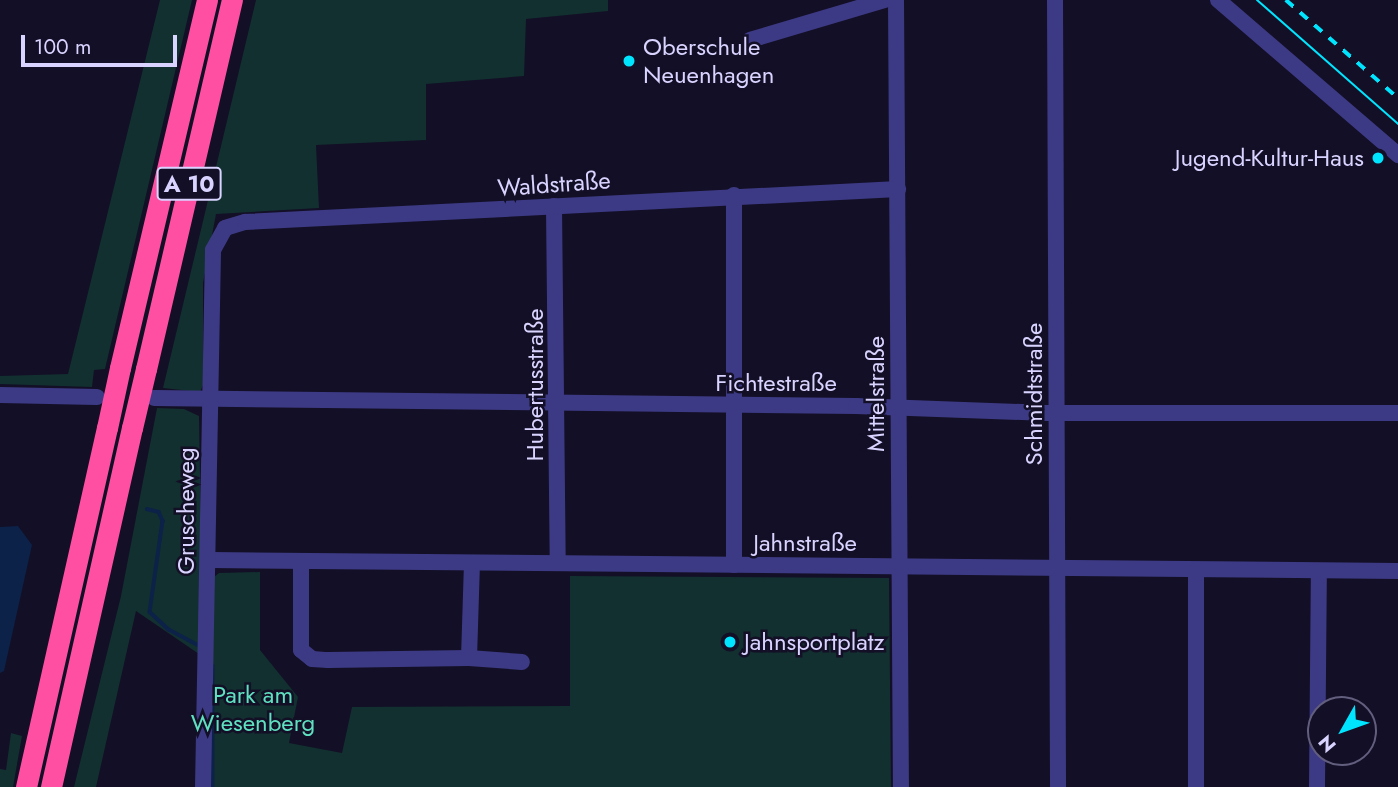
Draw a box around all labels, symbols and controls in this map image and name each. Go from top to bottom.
scale bar [24,21,180,65]
text: 100 m [34,32,91,62]
place label: Oberschule Neuenhagen [643,33,774,89]
marker: Oberschule Neuenhagen [621,53,637,69]
place label: Jugend-Kultur-Haus [1175,144,1364,172]
marker: Jugend-Kultur-Haus [1370,150,1386,166]
road number: A 10 [156,164,222,204]
street label: Waldstraße [497,166,611,202]
street label: Hubertusstraße [521,308,549,462]
street label: Schmidtstraße [1020,323,1048,465]
street label: Mittelstraße [862,336,890,452]
street label: Fichtestraße [715,369,837,397]
street label: Gruscheweg [172,447,200,575]
street label: Jahnstraße [753,529,857,557]
place label: Jahnsportplatz [744,628,884,656]
marker: Jahnsportplatz [722,634,738,650]
park label: Park am Wiesenberg [191,681,315,737]
north arrow [1307,696,1377,766]
text: N [1312,729,1342,758]

